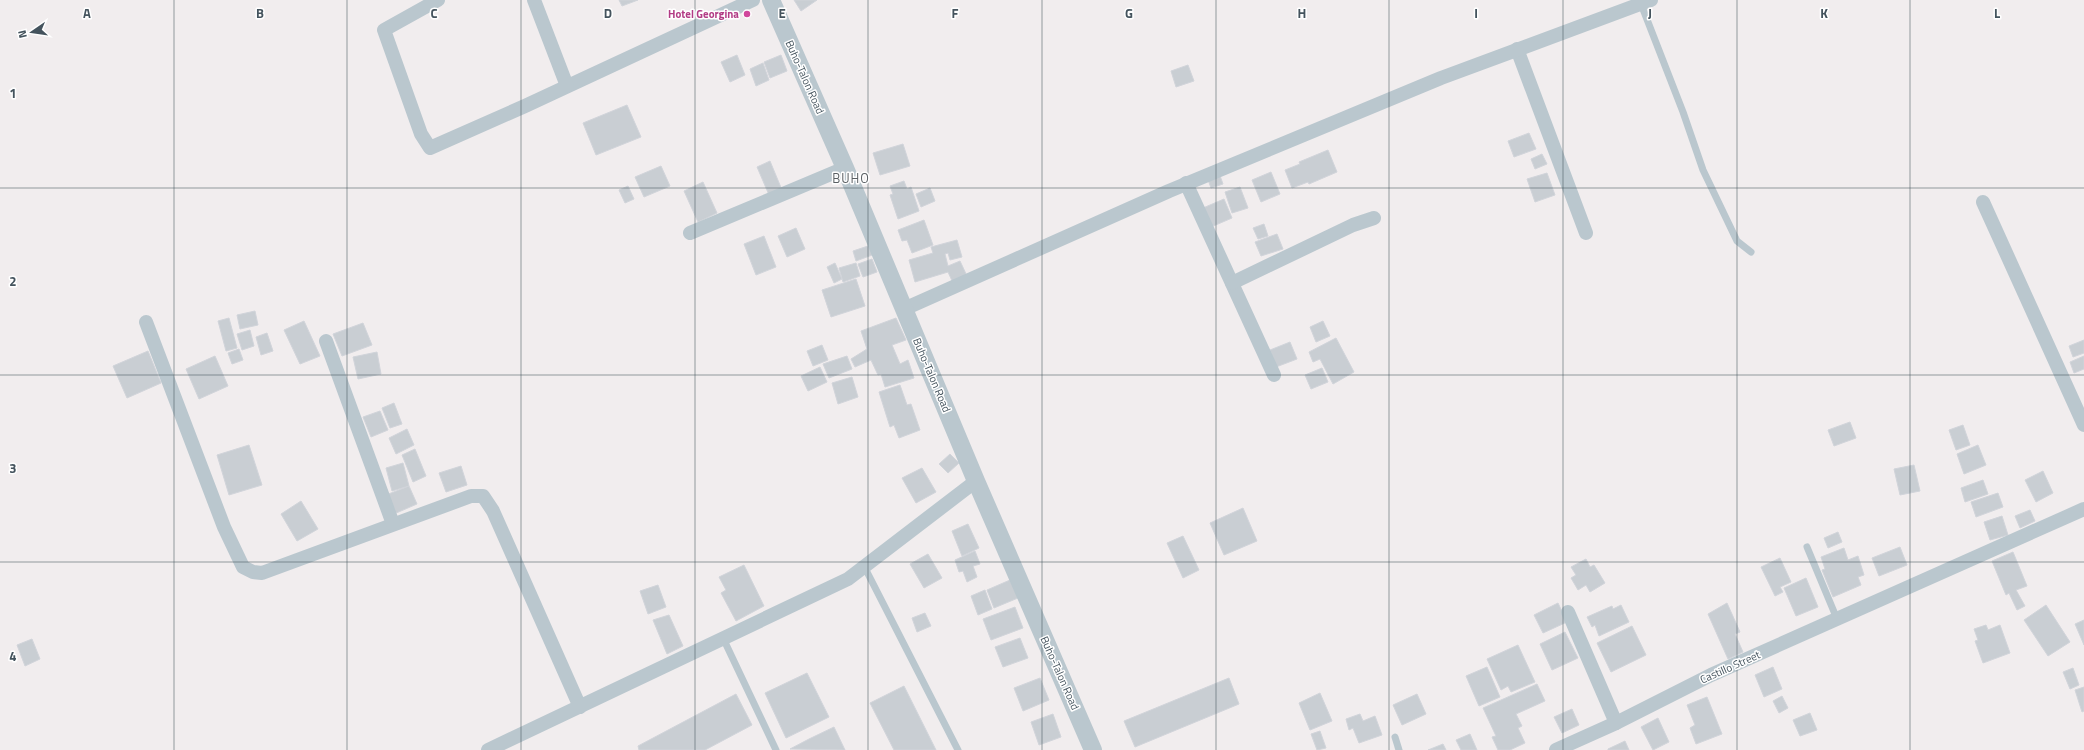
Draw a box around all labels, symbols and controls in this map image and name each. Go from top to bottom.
text: A [83,3,91,23]
text: B [256,3,264,23]
text: C [430,3,438,23]
text: D [604,3,612,23]
text: E [778,3,786,23]
text: F [952,3,959,23]
text: G [1125,3,1133,23]
text: H [1298,3,1306,23]
text: I [1474,3,1478,23]
text: J [1648,3,1652,23]
text: K [1820,3,1828,23]
text: L [1994,3,2000,23]
place label: Hotel Georgina [668,6,739,22]
marker: Hotel Georgina [742,9,752,19]
north arrow [12,12,52,52]
text: N [14,29,31,40]
street label: Buho-Talon Road [782,38,828,117]
text: 1 [9,83,17,103]
district label: BUHO [832,168,870,188]
text: 2 [9,271,17,291]
street label: Buho-Talon Road [909,335,955,415]
text: 3 [9,458,17,478]
street label: Buho-Talon Road [1037,634,1083,713]
text: 4 [9,646,17,666]
street label: Castillo Street [1697,647,1763,687]

